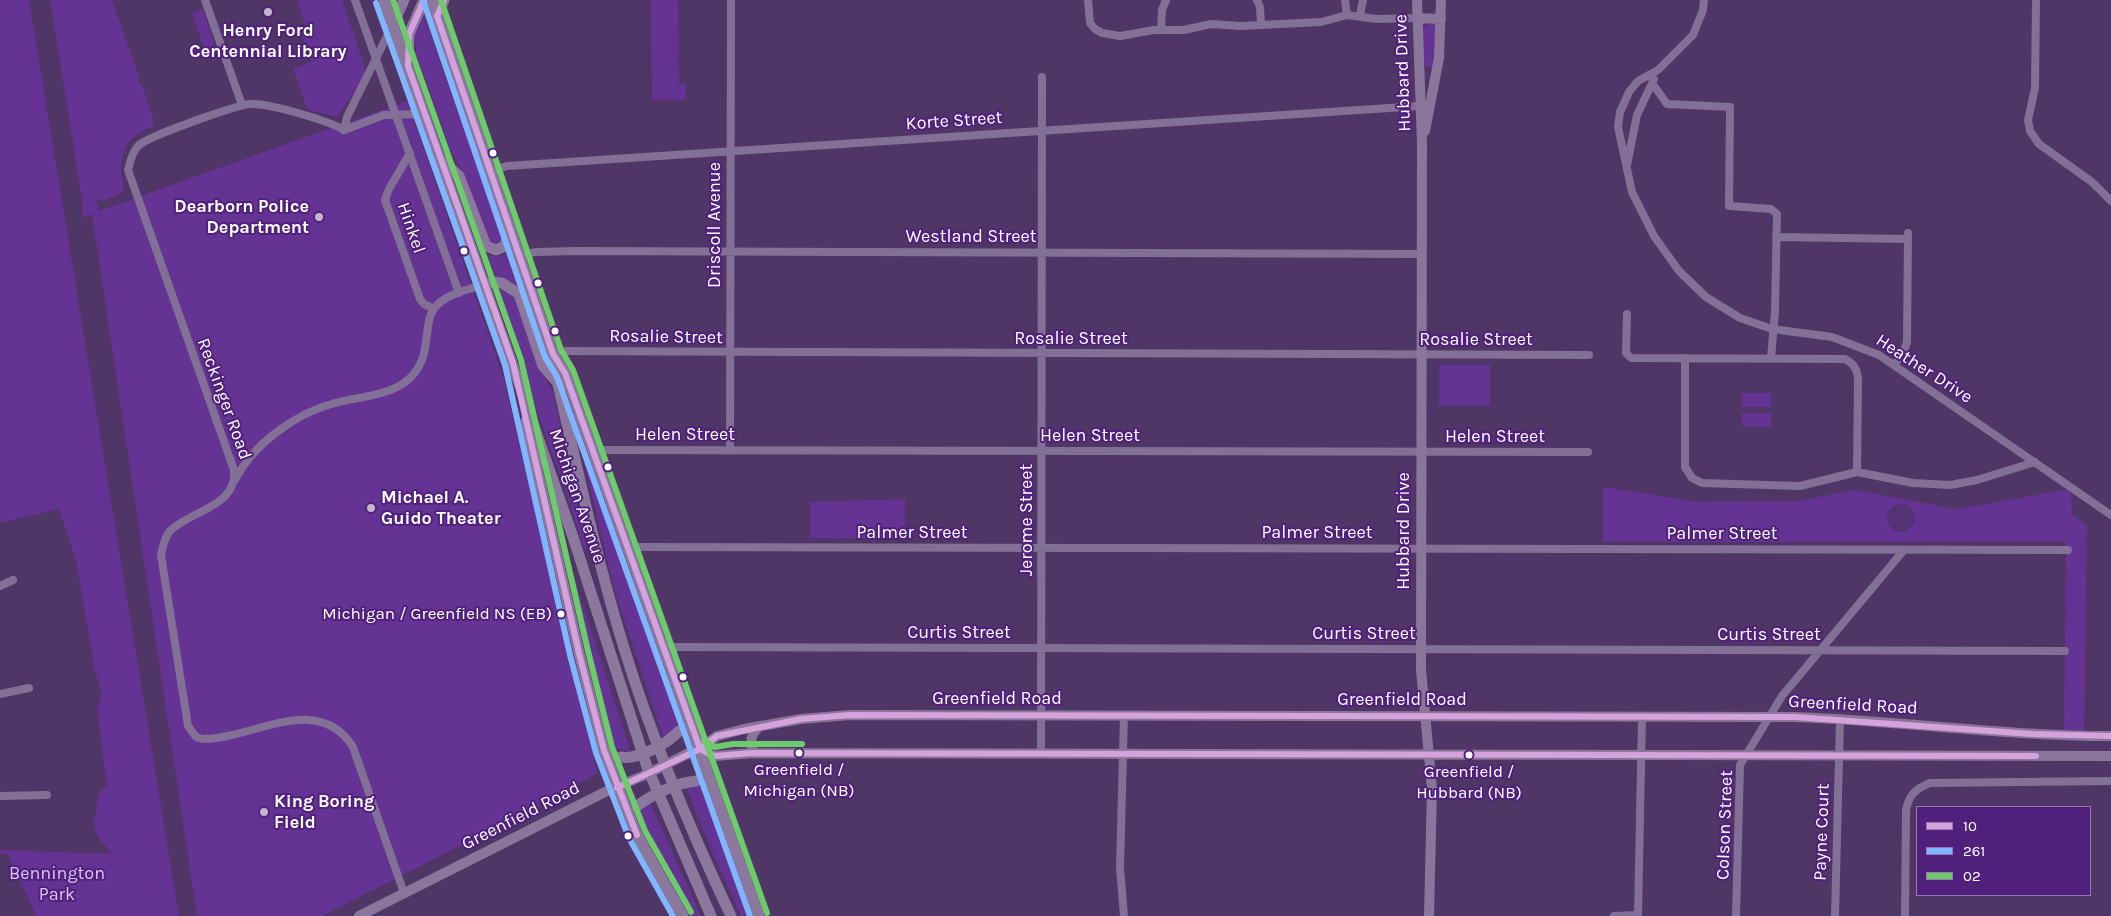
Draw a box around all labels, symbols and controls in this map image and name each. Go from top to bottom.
marker: Henry Ford Centennial Library [262,6,274,18]
street label: Hubbard Drive [1390,14,1416,132]
place label: Henry Ford Centennial Library [189,20,347,62]
street label: Korte Street [905,107,1003,135]
unlabelled marker [488,148,498,158]
street label: Driscoll Avenue [704,162,726,288]
place label: Dearborn Police Department [174,196,309,238]
street label: Hinkel [392,200,430,256]
marker: Dearborn Police Department [313,211,325,223]
street label: Westland Street [905,226,1037,248]
unlabelled marker [459,246,469,256]
unlabelled marker [533,278,543,288]
street label: Rosalie Street [609,325,723,349]
unlabelled marker [550,326,560,336]
street label: Rosalie Street [1014,328,1128,350]
street label: Rosalie Street [1419,329,1533,351]
street label: Heather Drive [1872,330,1976,408]
street label: Reckinger Road [192,335,256,463]
street label: Helen Street [635,424,735,446]
street label: Helen Street [1040,425,1140,447]
street label: Michigan Avenue [544,426,610,566]
street label: Helen Street [1445,426,1545,448]
unlabelled marker [603,462,613,472]
street label: Jerome Street [1016,464,1038,576]
street label: Hubbard Drive [1393,472,1415,590]
place label: Michael A. Guido Theater [381,487,501,530]
marker: Michael A. Guido Theater [365,502,377,514]
street label: Palmer Street [856,522,968,544]
street label: Palmer Street [1261,522,1373,544]
street label: Palmer Street [1666,523,1778,545]
place label: Michigan / Greenfield NS (EB) [322,604,552,624]
marker: Michigan / Greenfield NS (EB) [556,609,566,619]
street label: Curtis Street [907,622,1011,644]
street label: Curtis Street [1312,623,1416,645]
street label: Curtis Street [1717,624,1821,646]
unlabelled marker [678,672,688,682]
street label: Greenfield Road [932,688,1062,710]
street label: Greenfield Road [1337,689,1467,711]
street label: Greenfield Road [1788,691,1918,719]
marker: Greenfield / Michigan (NB) [794,748,804,758]
marker: Greenfield / Hubbard (NB) [1464,750,1474,760]
place label: Greenfield / Michigan (NB) [743,760,855,800]
place label: Greenfield / Hubbard (NB) [1416,762,1522,802]
street label: Colson Street [1712,770,1738,880]
street label: Greenfield Road [458,777,584,855]
street label: Payne Court [1810,783,1834,881]
place label: King Boring Field [274,791,374,834]
marker: King Boring Field [258,806,270,818]
legend [1916,806,2091,896]
text: 10 [1963,817,1977,835]
unlabelled marker [623,831,633,841]
text: 261 [1963,842,1985,860]
park label: Bennington Park [9,863,105,906]
text: 02 [1963,867,1981,885]

